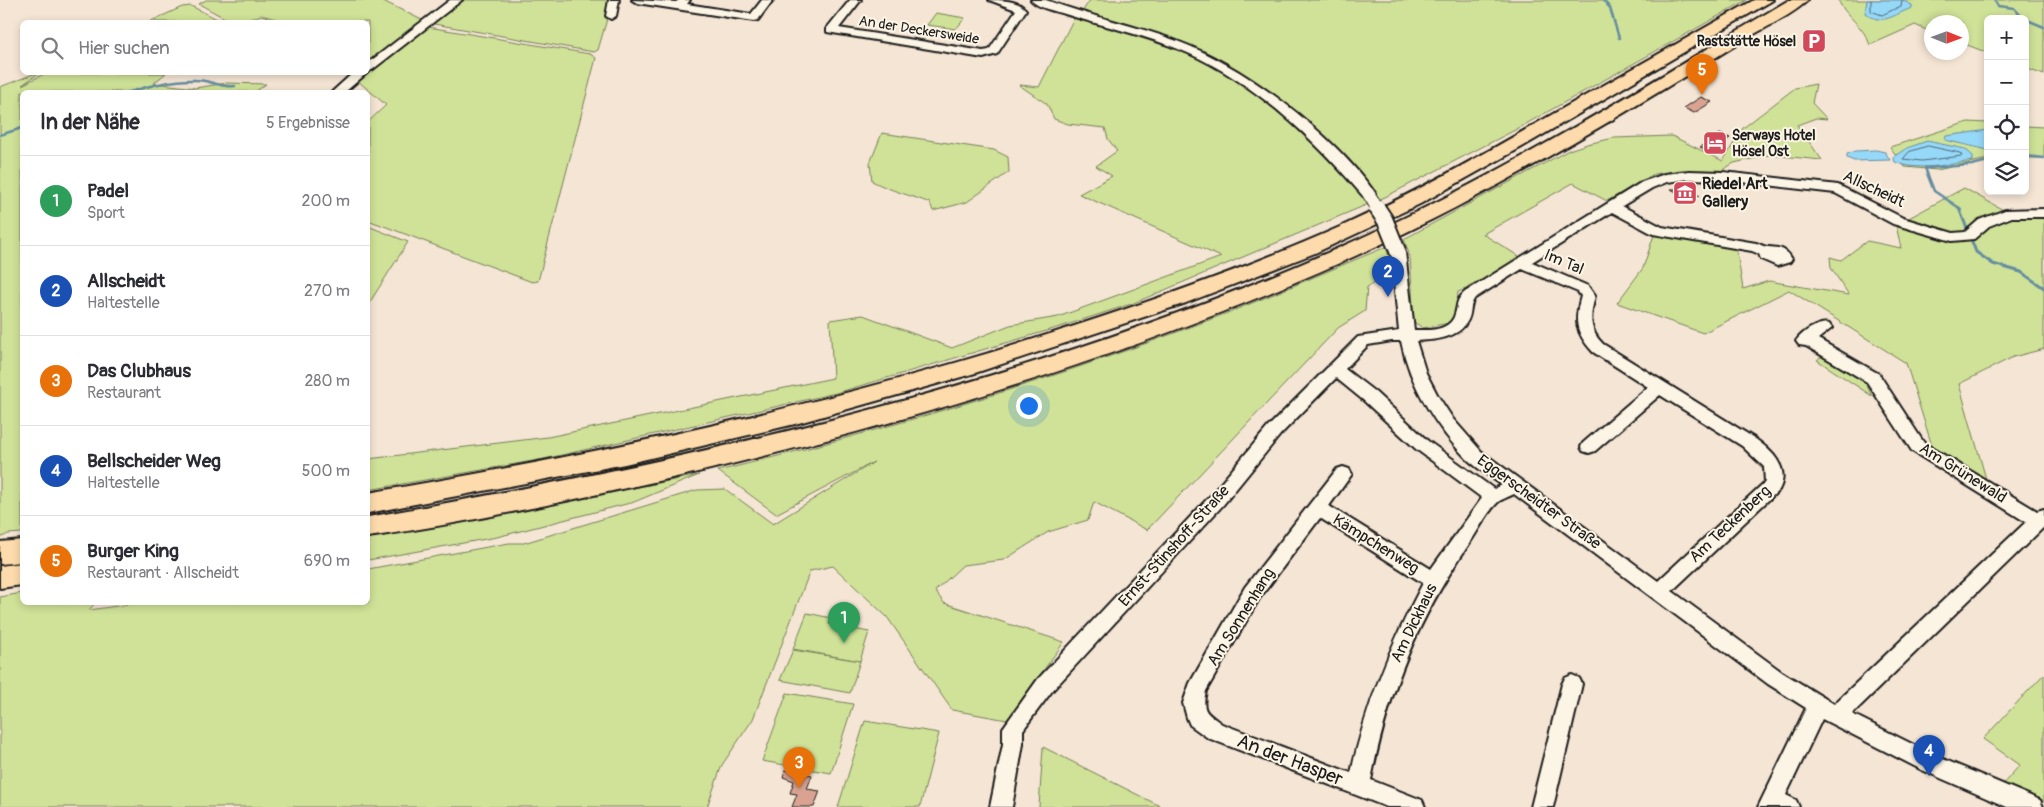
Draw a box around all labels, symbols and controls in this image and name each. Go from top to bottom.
street label: An der Deckersweide [858,12,980,48]
north arrow [1924,15,1969,60]
map controls [1984,15,2029,195]
button: + [1984,15,2029,60]
search box [20,20,370,75]
parking icon: Raststätte Hösel [1801,28,1827,54]
place label: Raststätte Hösel [1697,33,1796,50]
icon: search [38,34,66,62]
text: Hier suchen [78,36,170,60]
pin: 5 [1686,54,1718,95]
button: − [1984,60,2029,105]
button: locate [1984,105,2029,150]
text: In der Nähe [40,109,140,136]
text: 5 Ergebnisse [266,113,350,133]
place label: Serways Hotel Hösel Ost [1732,127,1816,160]
hotel icon: Serways Hotel Hösel Ost [1702,130,1728,156]
button: layers [1984,150,2029,195]
street label: Allscheidt [1840,166,1909,212]
place label: Riedel Art Gallery [1702,174,1768,212]
text: Padel [87,179,129,203]
museum icon: Riedel Art Gallery [1672,180,1698,206]
text: 1 [53,191,59,211]
text: 200 m [302,191,350,211]
text: Sport [87,203,125,223]
street label: Im Tal [1541,245,1587,279]
pin: 2 [1372,256,1404,297]
text: Allscheidt [87,269,165,293]
text: 2 [52,281,60,301]
text: 270 m [304,281,350,301]
text: Haltestelle [87,293,160,313]
text: Das Clubhaus [87,359,191,383]
text: 3 [52,371,60,391]
text: 280 m [304,371,350,391]
text: Restaurant [87,383,161,403]
your location [1016,393,1042,419]
street label: Am Grünewald [1916,438,2010,508]
text: Bellscheider Weg [87,449,221,473]
street label: Eggerscheidter Straße [1473,450,1605,554]
text: 4 [51,461,61,481]
text: 500 m [302,461,350,481]
text: Haltestelle [87,473,160,493]
street label: Ernst-Stinshoff-Straße [1114,481,1234,611]
street label: Am Teckenberg [1685,481,1775,567]
street label: Kämpchenweg [1329,510,1423,578]
text: Burger King [87,539,179,563]
text: 5 [52,551,60,571]
text: 690 m [304,551,350,571]
text: Restaurant · Allscheidt [87,563,239,583]
street label: Am Sonnenhang [1203,564,1279,670]
street label: Am Dickhaus [1386,580,1442,666]
pin: 1 [828,602,860,643]
street label: An der Hasper [1234,729,1347,791]
pin: 4 [1913,735,1945,776]
pin: 3 [783,747,815,788]

